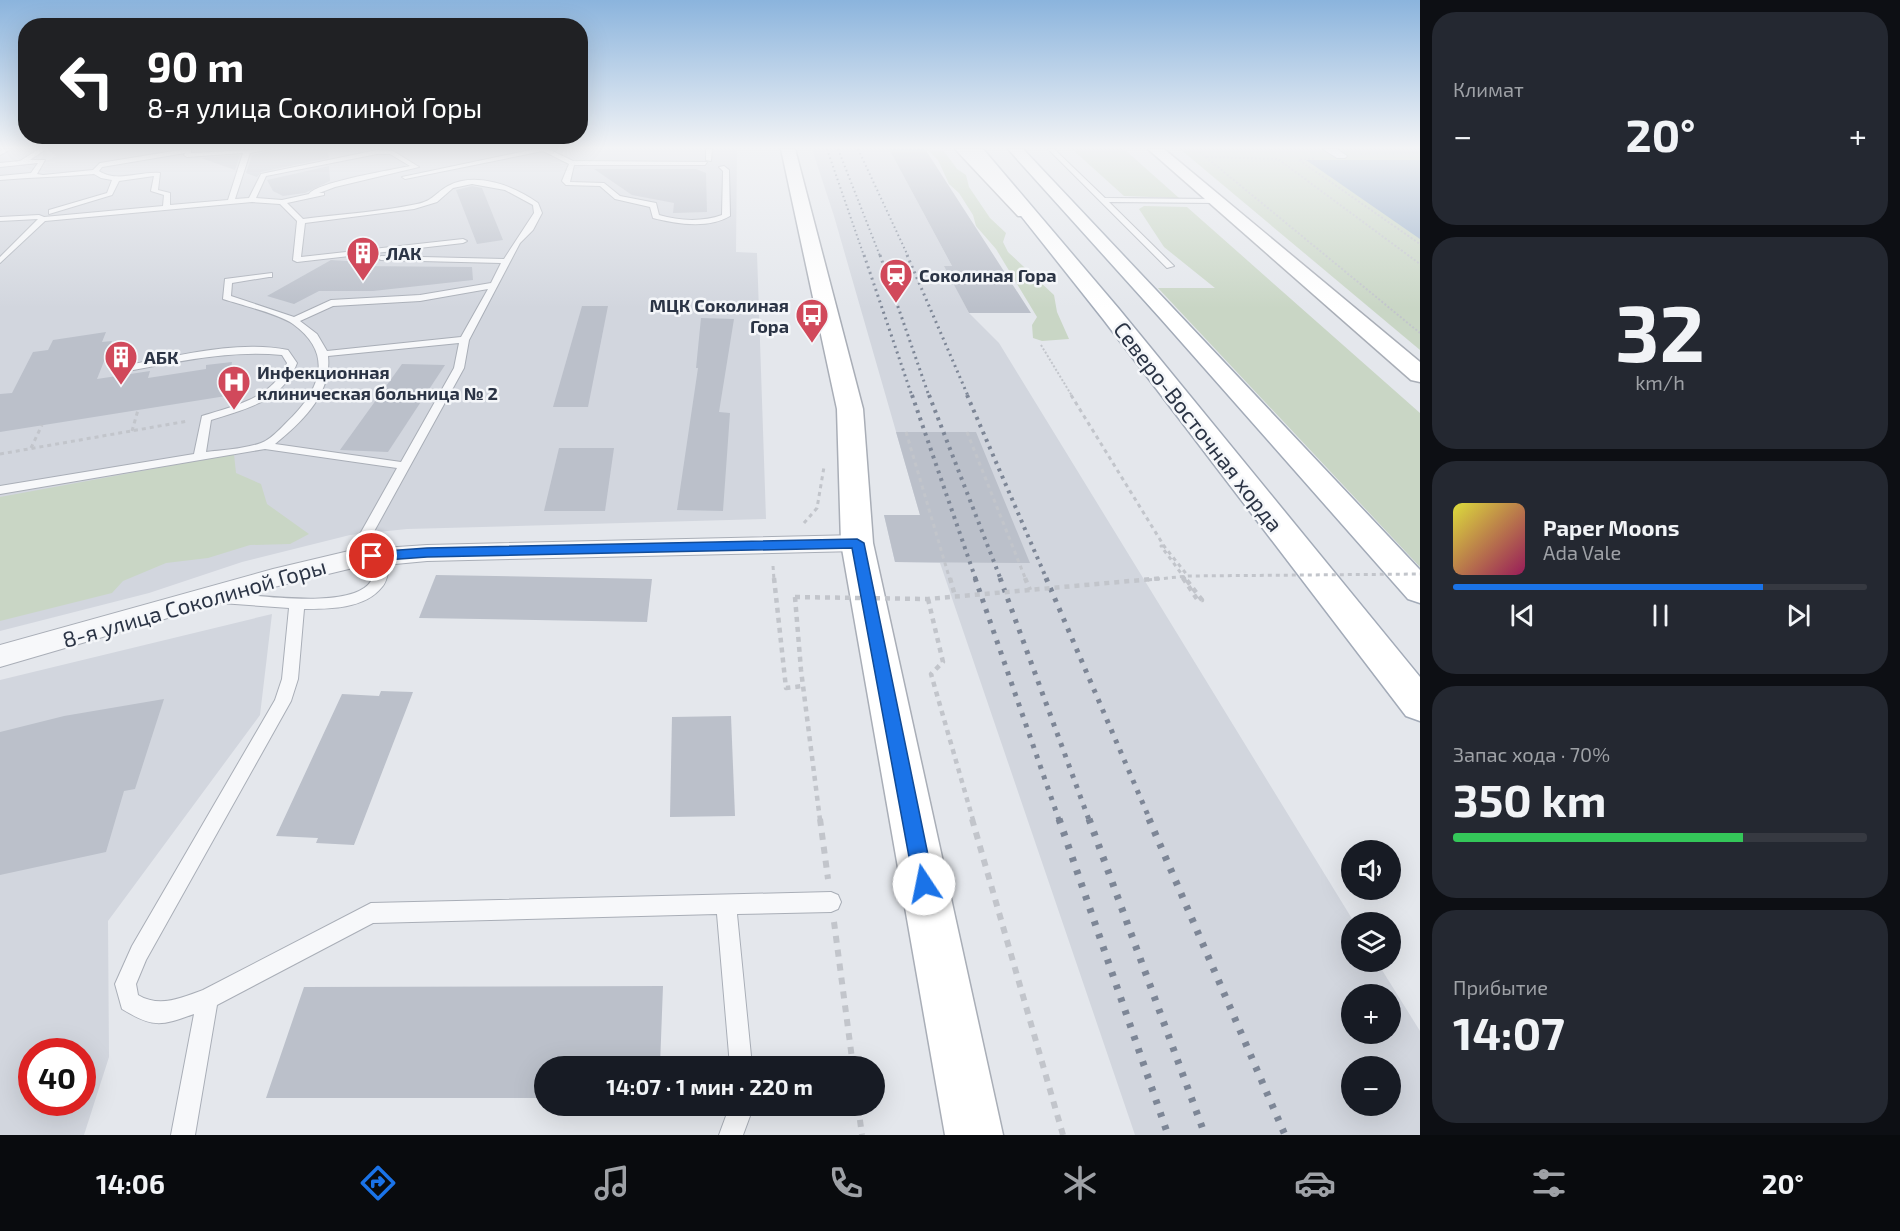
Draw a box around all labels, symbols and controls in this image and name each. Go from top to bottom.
text: 90 m [147,40,244,90]
icon: left [48,42,126,120]
text: Климат [1453,77,1524,101]
text: 8-я улица Соколиной Горы [147,91,482,123]
text: 20° [1626,107,1696,161]
text: − [1453,115,1472,155]
text: + [1849,115,1867,155]
building icon: ЛАК [345,235,381,282]
place label: ЛАК [386,242,422,264]
station icon: Соколиная Гора [878,257,914,304]
place label: Соколиная Гора [919,264,1057,286]
text: 32 [1615,284,1705,378]
place label: МЦК Соколиная Гора [649,294,789,337]
bus stop icon: МЦК Соколиная Гора [794,297,830,344]
street label: Северо-Восточная хорда [1109,316,1289,536]
building icon: АБК [103,339,139,386]
place label: АБК [144,346,179,368]
place label: Инфекционная клиническая больница № 2 [257,361,498,404]
hospital icon: Инфекционная клиническая больница № 2 [216,364,252,411]
text: km/h [1635,370,1685,394]
text: Paper Moons [1543,514,1679,540]
pin [346,530,397,581]
icon: arrive [355,539,388,572]
text: Ada Vale [1543,540,1621,564]
street label: 8-я улица Соколиной Горы [59,552,329,653]
icon: previous [1506,599,1539,632]
icon: pause [1644,599,1677,632]
icon: next [1782,599,1815,632]
text: Запас хода · 70% [1453,742,1610,766]
text: 350 km [1453,772,1606,826]
map controls [1341,840,1401,1116]
button: sound [1341,840,1401,900]
position arrow [892,852,956,916]
button: layers [1341,912,1401,972]
text: Прибытие [1453,975,1548,999]
button: + [1341,984,1401,1044]
text: 14:07 [1453,1005,1565,1059]
speed limit sign: 40 [18,1038,96,1116]
button: − [1341,1056,1401,1116]
text: 14:07 · 1 мин · 220 m [606,1073,813,1099]
icon: directions [357,1162,399,1204]
icon: music [591,1162,633,1204]
icon: phone [825,1162,867,1204]
icon: climate [1059,1162,1101,1204]
icon: car [1294,1162,1336,1204]
icon: filters [1528,1162,1570,1204]
text: 14:06 [96,1167,165,1199]
text: 20° [1762,1167,1804,1199]

